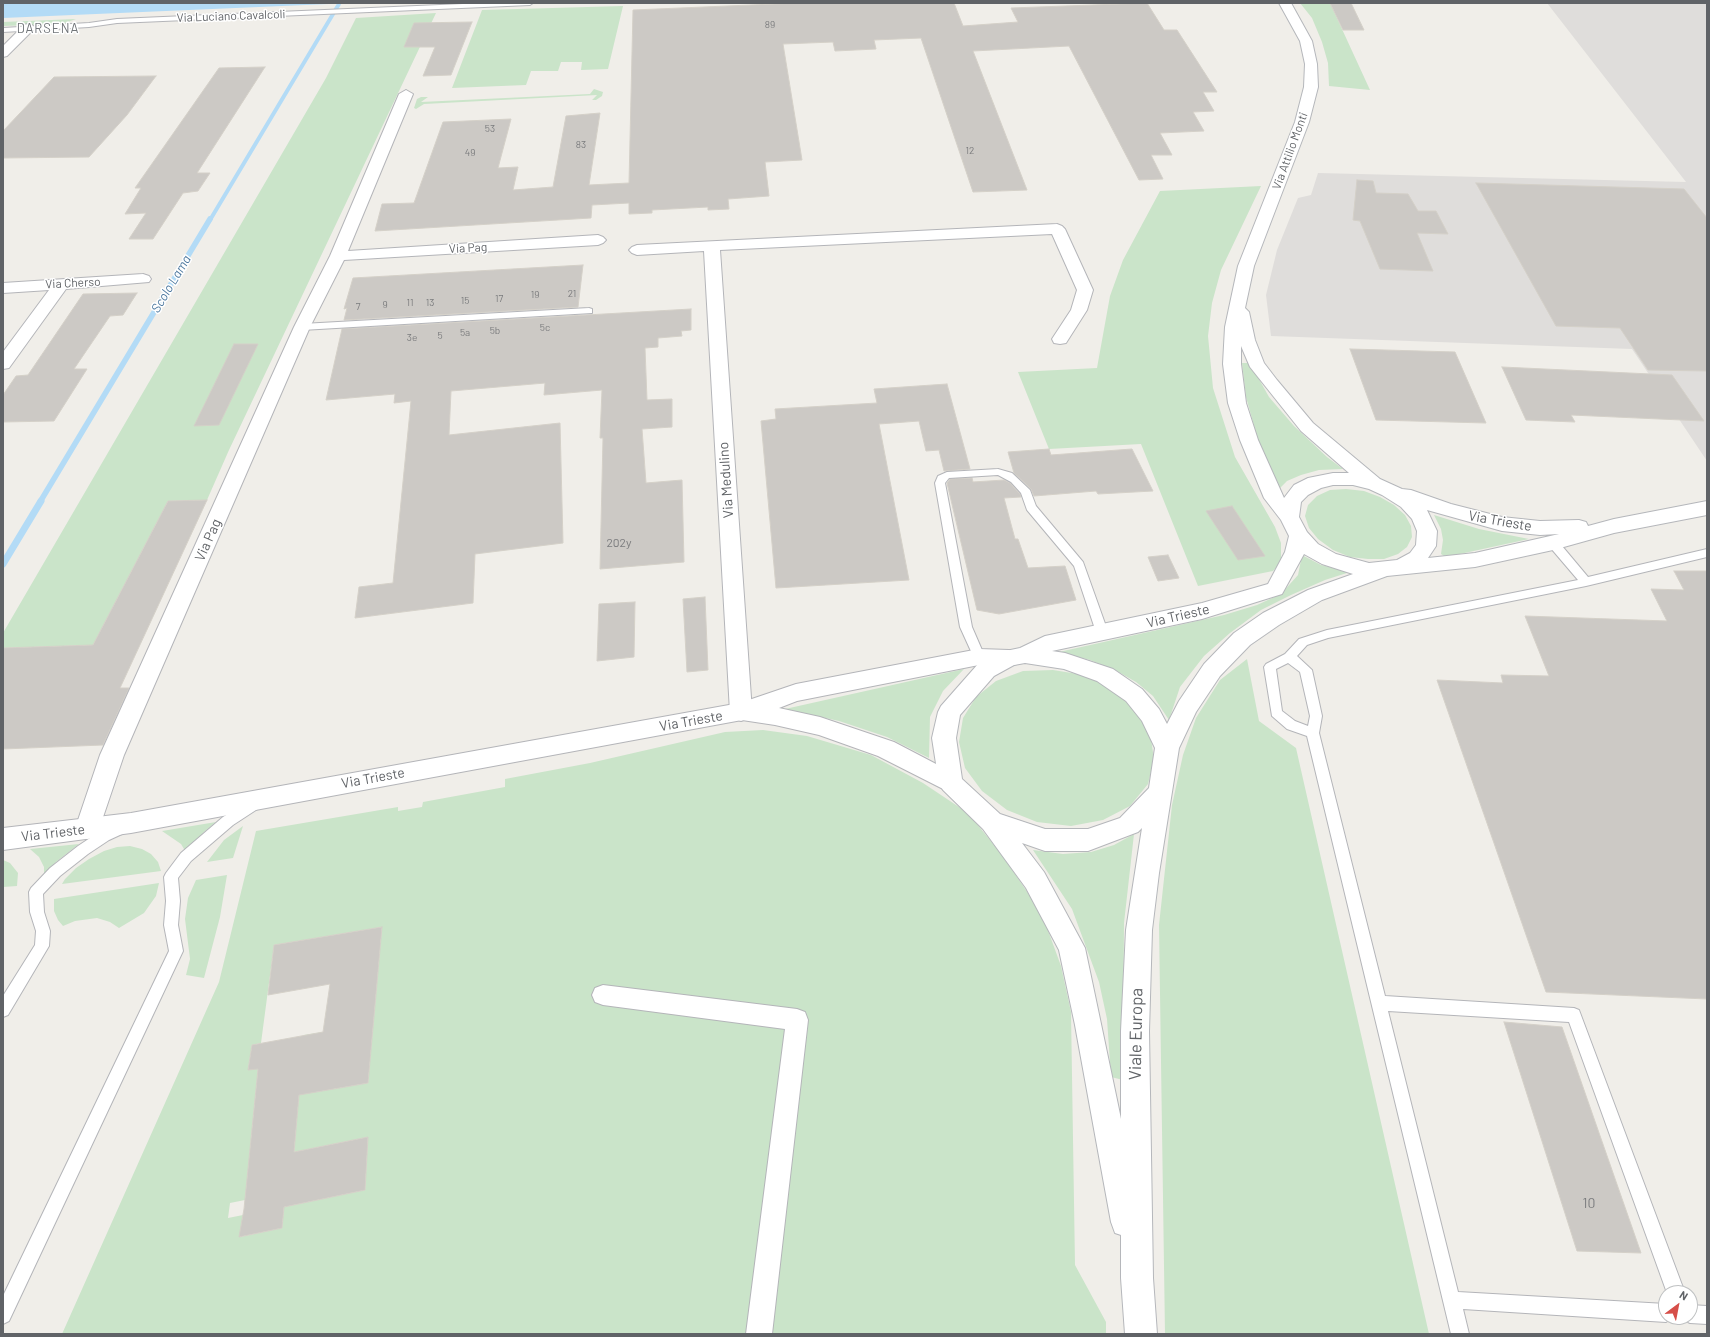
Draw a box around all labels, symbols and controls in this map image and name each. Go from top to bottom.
street label: Via Luciano Cavalcoli [176,7,286,25]
house number: 89 [765,19,775,31]
district label: DARSENA [17,21,79,37]
street label: Via Attilio Monti [1269,110,1311,192]
house number: 53 [485,123,495,135]
house number: 83 [576,139,586,151]
house number: 12 [966,145,974,157]
house number: 49 [465,147,475,159]
street label: Via Pag [449,240,487,256]
water label: Scolo Lama [148,252,194,316]
street label: Via Cherso [45,274,101,292]
house number: 21 [568,288,576,300]
house number: 19 [531,289,539,301]
house number: 17 [495,293,503,305]
house number: 15 [461,295,469,307]
house number: 11 [406,297,414,309]
house number: 13 [426,297,434,309]
house number: 9 [382,299,388,311]
house number: 7 [356,301,360,313]
house number: 5c [540,322,550,334]
house number: 5b [490,325,500,337]
house number: 5a [460,327,470,339]
house number: 5 [437,330,443,342]
house number: 3e [407,332,417,344]
street label: Via Medulino [715,441,737,519]
street label: Via Trieste [1467,507,1533,535]
street label: Via Pag [191,516,225,564]
house number: 202y [606,536,632,550]
street label: Via Trieste [1145,601,1211,631]
street label: Via Trieste [658,707,724,735]
street label: Via Trieste [340,764,406,792]
street label: Via Trieste [20,821,86,845]
street label: Viale Europa [1125,988,1147,1080]
house number: 10 [1583,1195,1595,1211]
north arrow [1658,1285,1698,1325]
text: N [1678,1288,1691,1303]

